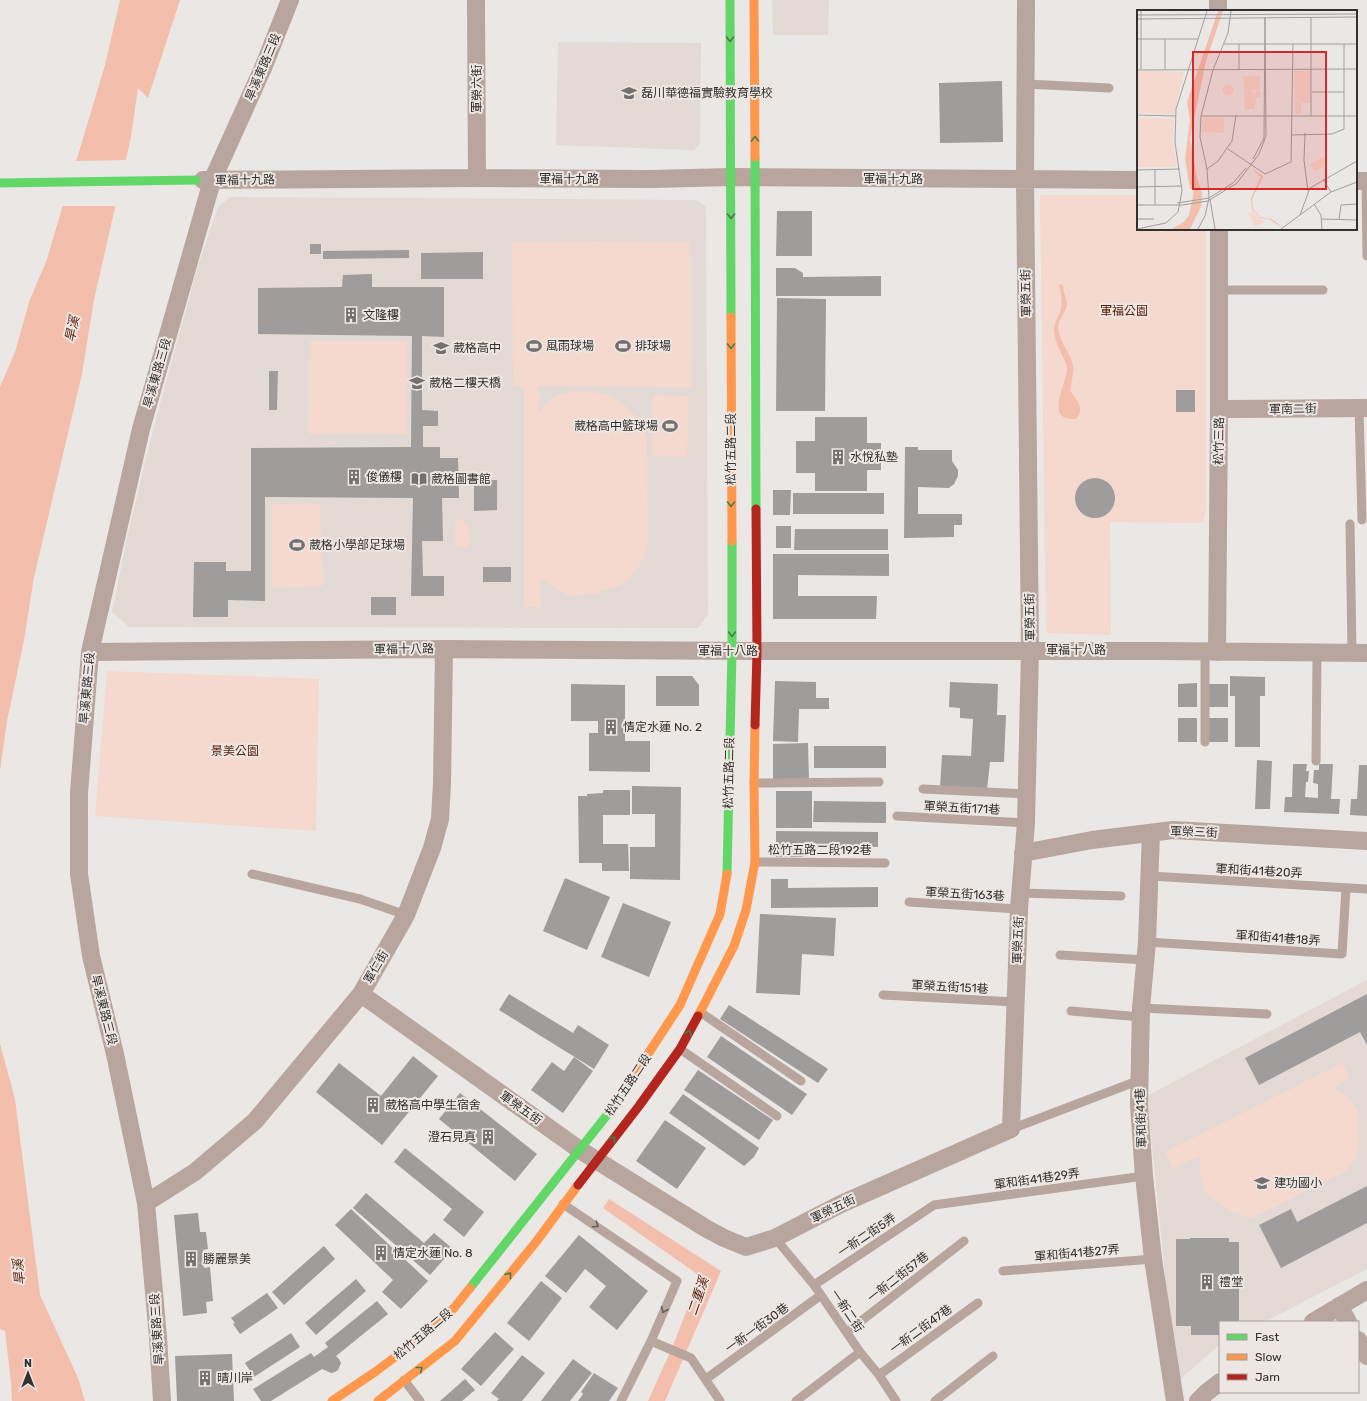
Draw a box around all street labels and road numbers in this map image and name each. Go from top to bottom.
street label: 旱溪東路三段 [242,31,284,103]
street label: 軍榮六街 [470,65,484,113]
street label: 軍福十九路 [215,172,275,188]
street label: 軍福十九路 [539,172,599,186]
street label: 軍福十九路 [863,172,923,186]
street label: 軍榮五街 [1019,269,1033,317]
street label: 旱溪東路三段 [140,336,174,410]
street label: 軍南二街 [1269,402,1317,416]
street label: 松竹五路二段 [724,413,738,485]
street label: 松竹三路 [1212,417,1226,465]
street label: 軍榮五街 [1023,593,1037,641]
street label: 軍福十八路 [374,641,434,657]
street label: 軍福十八路 [1046,643,1106,657]
street label: 軍福十八路 [698,644,758,658]
street label: 旱溪東路三段 [77,652,97,724]
street label: 松竹五路二段 [721,737,737,809]
street label: 軍榮五街171巷 [923,799,1001,817]
street label: 軍榮三街 [1170,824,1218,840]
street label: 松竹五路二段192巷 [768,843,872,857]
street label: 軍和街41巷20弄 [1215,862,1303,880]
street label: 軍榮五街163巷 [925,885,1005,903]
street label: 軍榮五街 [1010,916,1026,964]
street label: 軍和街41巷18弄 [1235,928,1321,948]
street label: 軍仁街 [361,948,391,986]
street label: 旱溪東路三段 [88,973,120,1047]
street label: 軍榮五街151巷 [911,978,989,996]
street label: 松竹五路二段 [602,1051,654,1119]
street label: 軍榮五街 [497,1088,545,1128]
street label: 軍和街41巷 [1133,1088,1149,1148]
street label: 軍和街41巷29弄 [993,1166,1081,1192]
street label: 軍榮五街 [808,1192,858,1226]
street label: 一新二街5弄 [835,1210,899,1260]
street label: 軍和街41巷27弄 [1034,1242,1120,1264]
street label: 一新二街57巷 [865,1249,931,1305]
street label: 一新二街 [828,1287,866,1335]
street label: 旱溪東路三段 [148,1293,166,1365]
street label: 一新一街30巷 [723,1300,791,1356]
street label: 一新二街47巷 [887,1302,955,1356]
street label: 松竹五路二段 [391,1305,455,1363]

